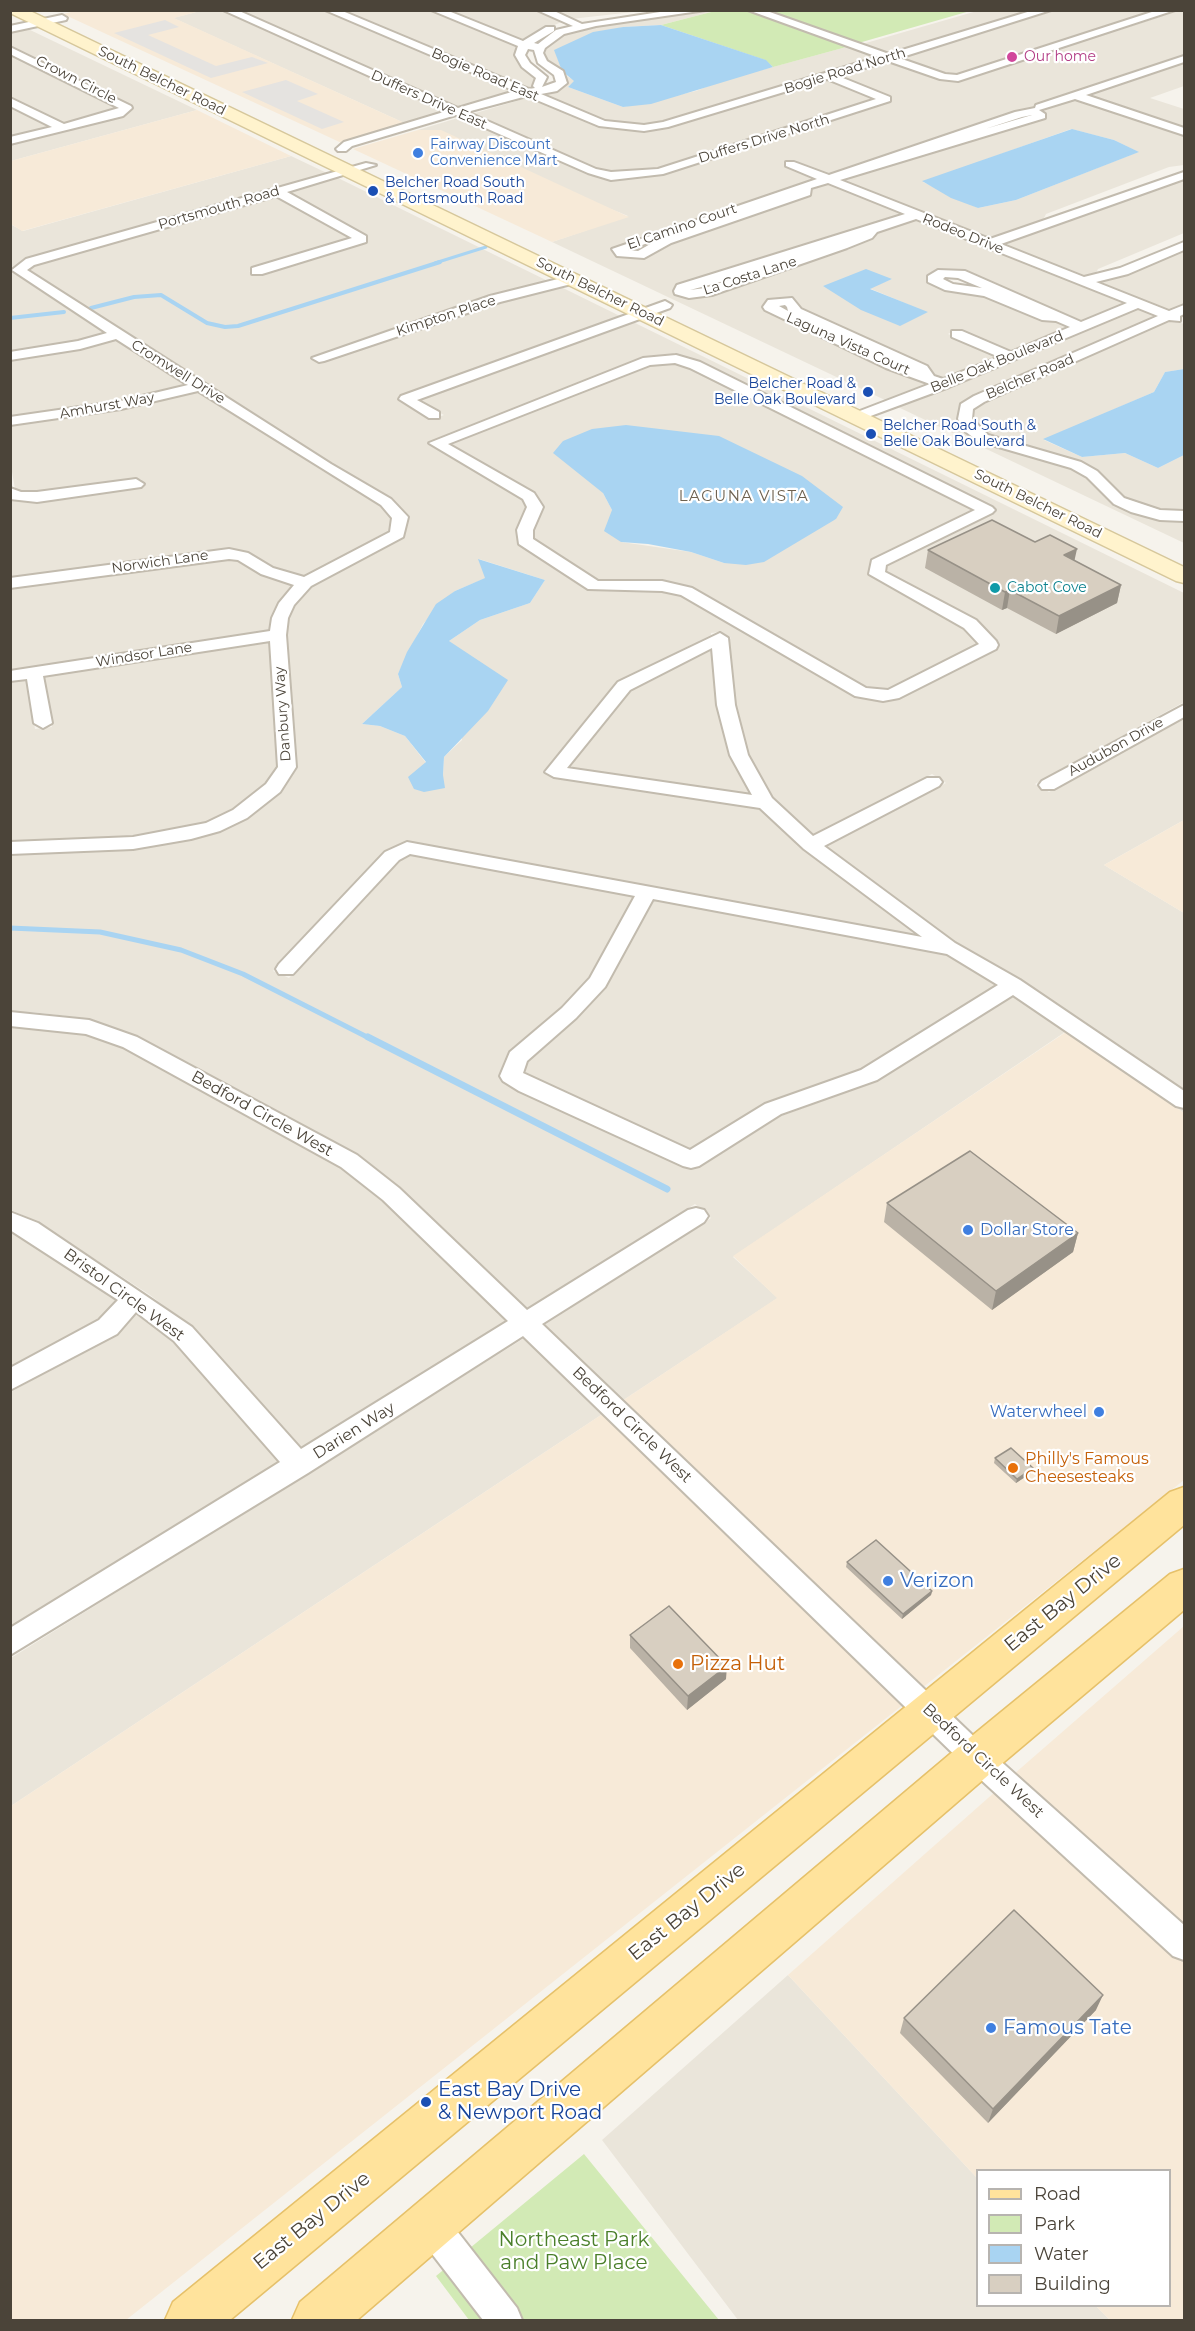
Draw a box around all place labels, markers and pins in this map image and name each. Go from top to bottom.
place label: Our home [1024,49,1096,65]
marker: Our home [1005,50,1019,64]
place label: Fairway Discount Convenience Mart [430,137,558,170]
marker: Fairway Discount Convenience Mart [411,146,425,160]
place label: Belcher Road South & Portsmouth Road [385,175,525,208]
marker: Belcher Road South & Portsmouth Road [366,184,380,198]
place label: Belcher Road & Belle Oak Boulevard [714,376,856,408]
marker: Belcher Road & Belle Oak Boulevard [861,385,875,399]
place label: Belcher Road South & Belle Oak Boulevard [883,418,1036,450]
marker: Belcher Road South & Belle Oak Boulevard [864,427,878,441]
place label: Cabot Cove [1007,580,1087,596]
marker: Cabot Cove [988,581,1002,595]
place label: Dollar Store [980,1220,1074,1240]
marker: Dollar Store [961,1223,975,1237]
place label: Waterwheel [990,1402,1087,1422]
marker: Waterwheel [1092,1405,1106,1419]
place label: Philly's Famous Cheesesteaks [1025,1449,1149,1487]
marker: Philly's Famous Cheesesteaks [1006,1461,1020,1475]
place label: Verizon [900,1569,974,1593]
marker: Verizon [881,1574,895,1588]
place label: Pizza Hut [690,1652,785,1676]
marker: Pizza Hut [671,1657,685,1671]
place label: Famous Tate [1003,2016,1132,2040]
marker: Famous Tate [984,2021,998,2035]
place label: East Bay Drive & Newport Road [438,2078,602,2125]
marker: East Bay Drive & Newport Road [419,2095,433,2109]

